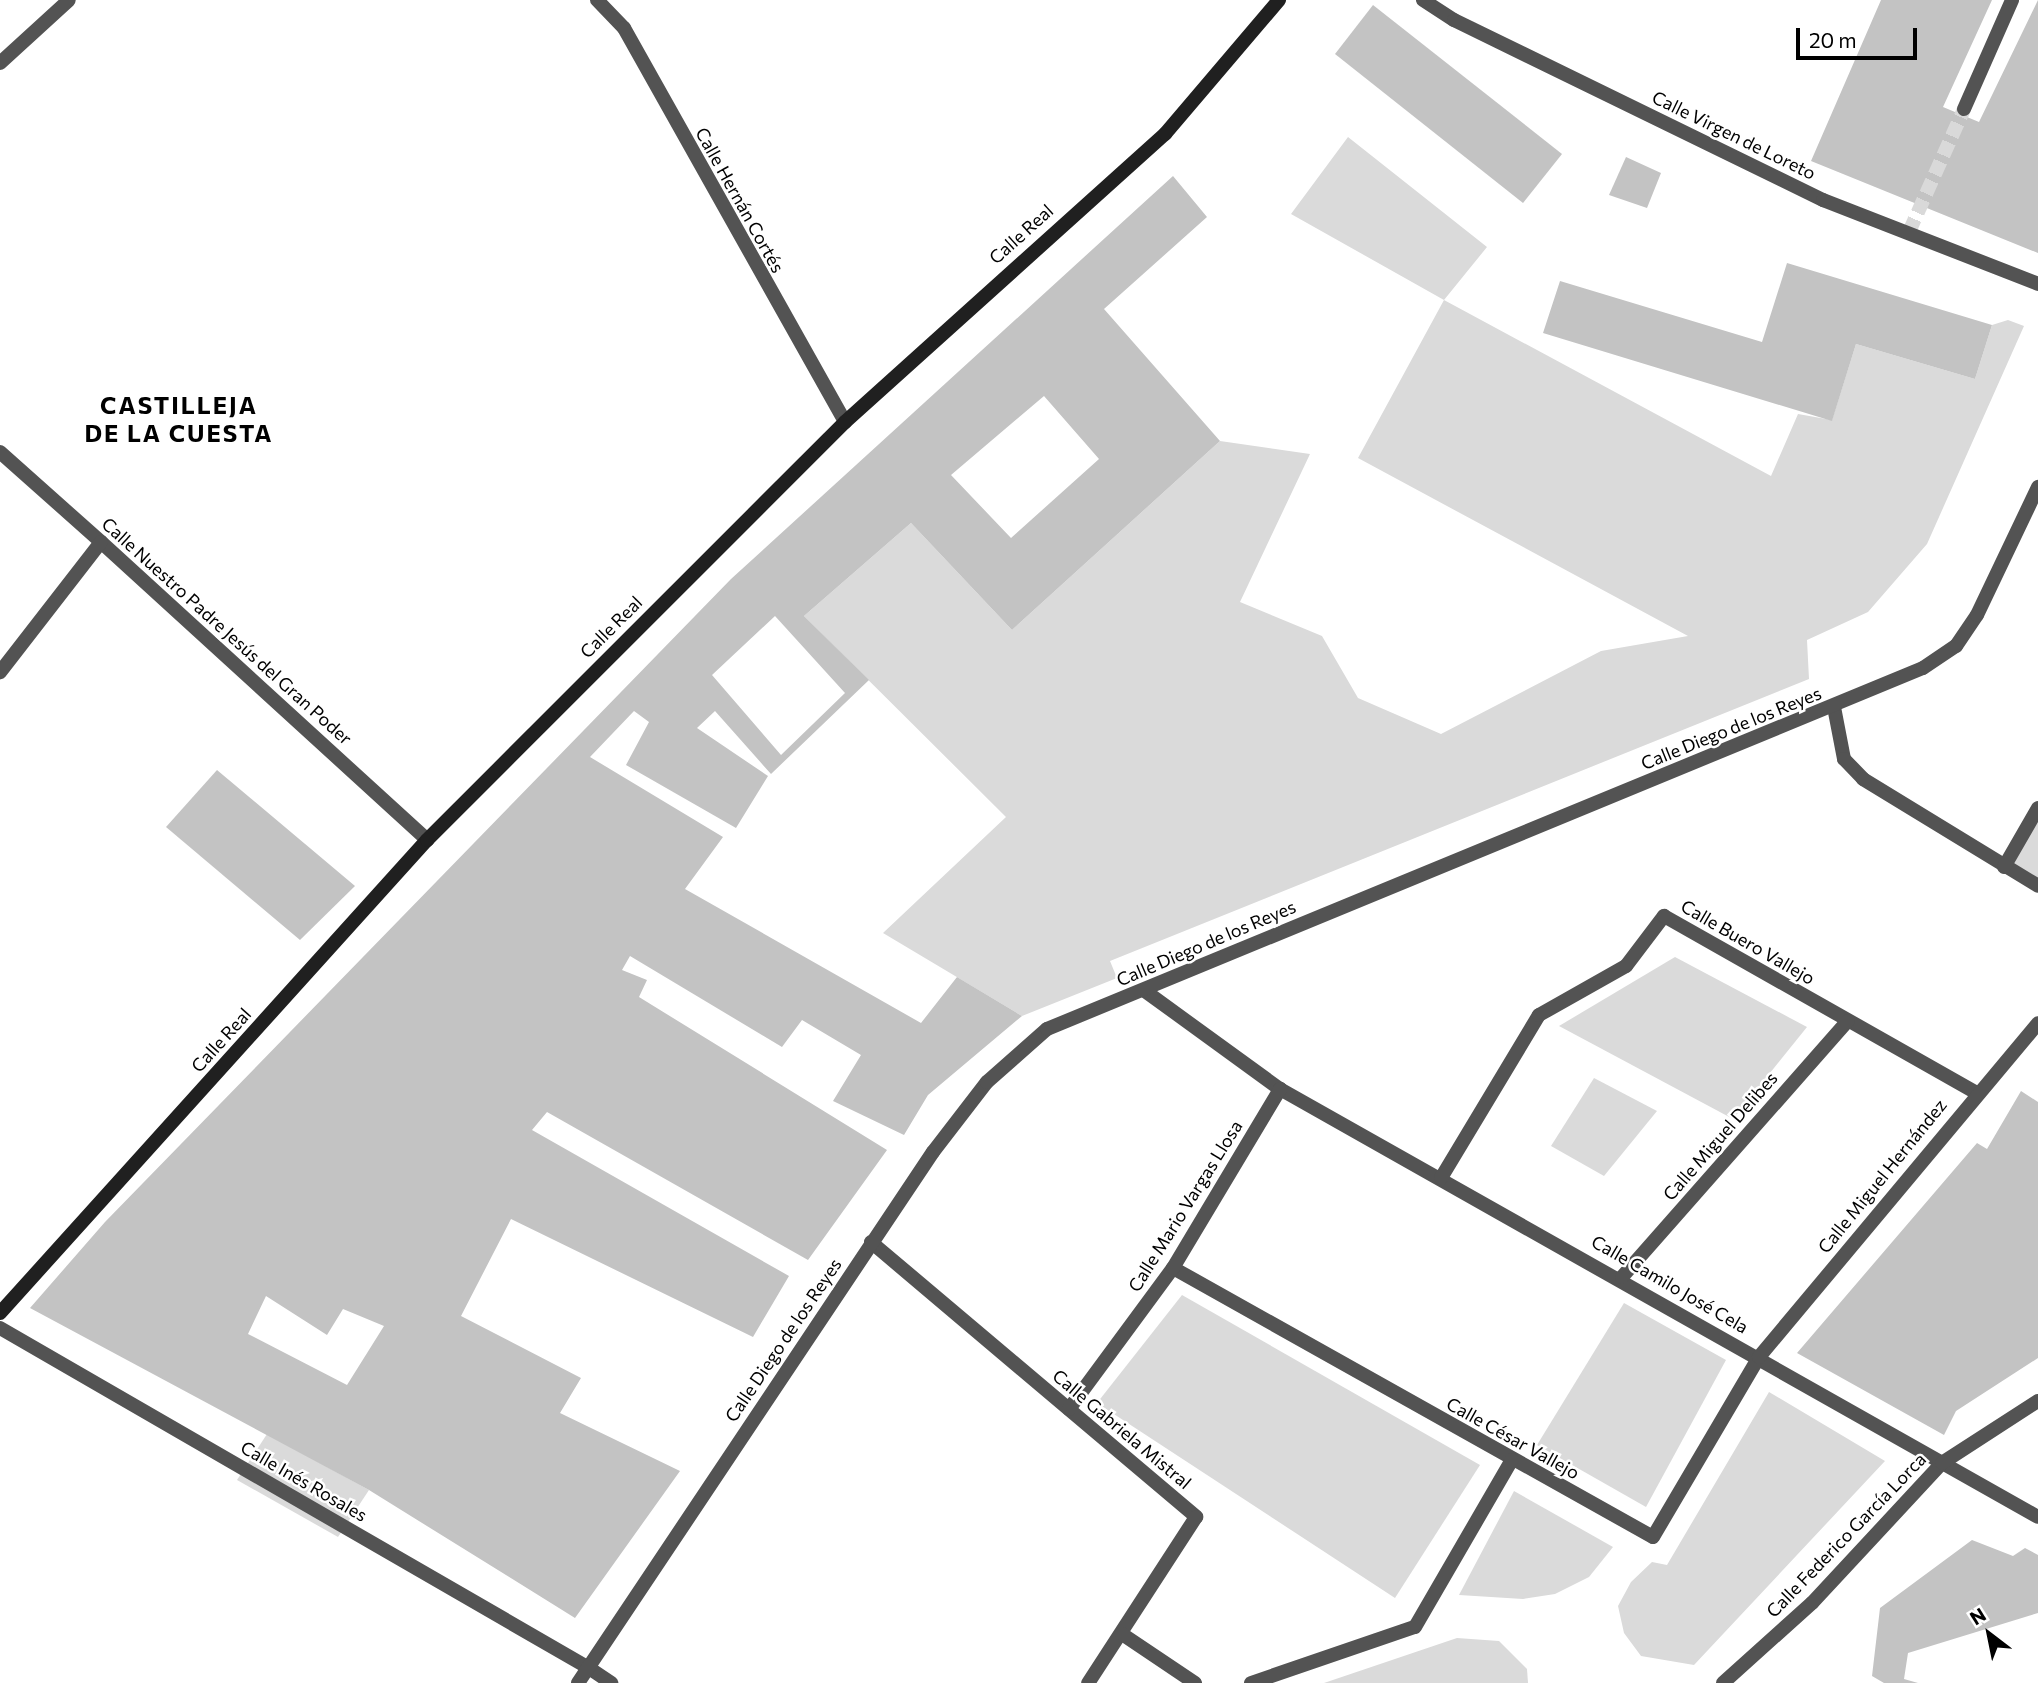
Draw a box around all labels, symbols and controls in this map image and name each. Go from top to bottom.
scale bar [1800,14,1921,58]
text: 20 m [1809,27,1857,52]
street label: Calle Virgen de Loreto [1649,86,1819,184]
street label: Calle Hernán Cortés [691,124,789,276]
street label: Calle Real [985,200,1057,268]
district label: CASTILLEJA DE LA CUESTA [86,391,272,447]
street label: Calle Nuestro Padre Jesús del Gran Poder [97,513,357,749]
street label: Calle Real [576,592,646,662]
street label: Calle Diego de los Reyes [1638,682,1824,774]
street label: Calle Diego de los Reyes [1113,895,1299,991]
street label: Calle Buero Vallejo [1677,895,1819,989]
street label: Calle Real [187,1004,255,1076]
street label: Calle Miguel Delibes [1658,1067,1782,1205]
street label: Calle Miguel Hernández [1813,1095,1951,1257]
street label: Calle Mario Vargas Llosa [1123,1116,1247,1296]
street label: Calle Camilo José Cela [1588,1230,1752,1338]
street label: Calle Diego de los Reyes [720,1254,846,1426]
street label: Calle Gabriela Mistral [1048,1365,1196,1493]
street label: Calle César Vallejo [1443,1393,1583,1483]
street label: Calle Inés Rosales [237,1436,371,1526]
street label: Calle Federico García Lorca [1762,1448,1930,1622]
north arrow [1954,1599,2024,1669]
text: N [1965,1602,1990,1629]

